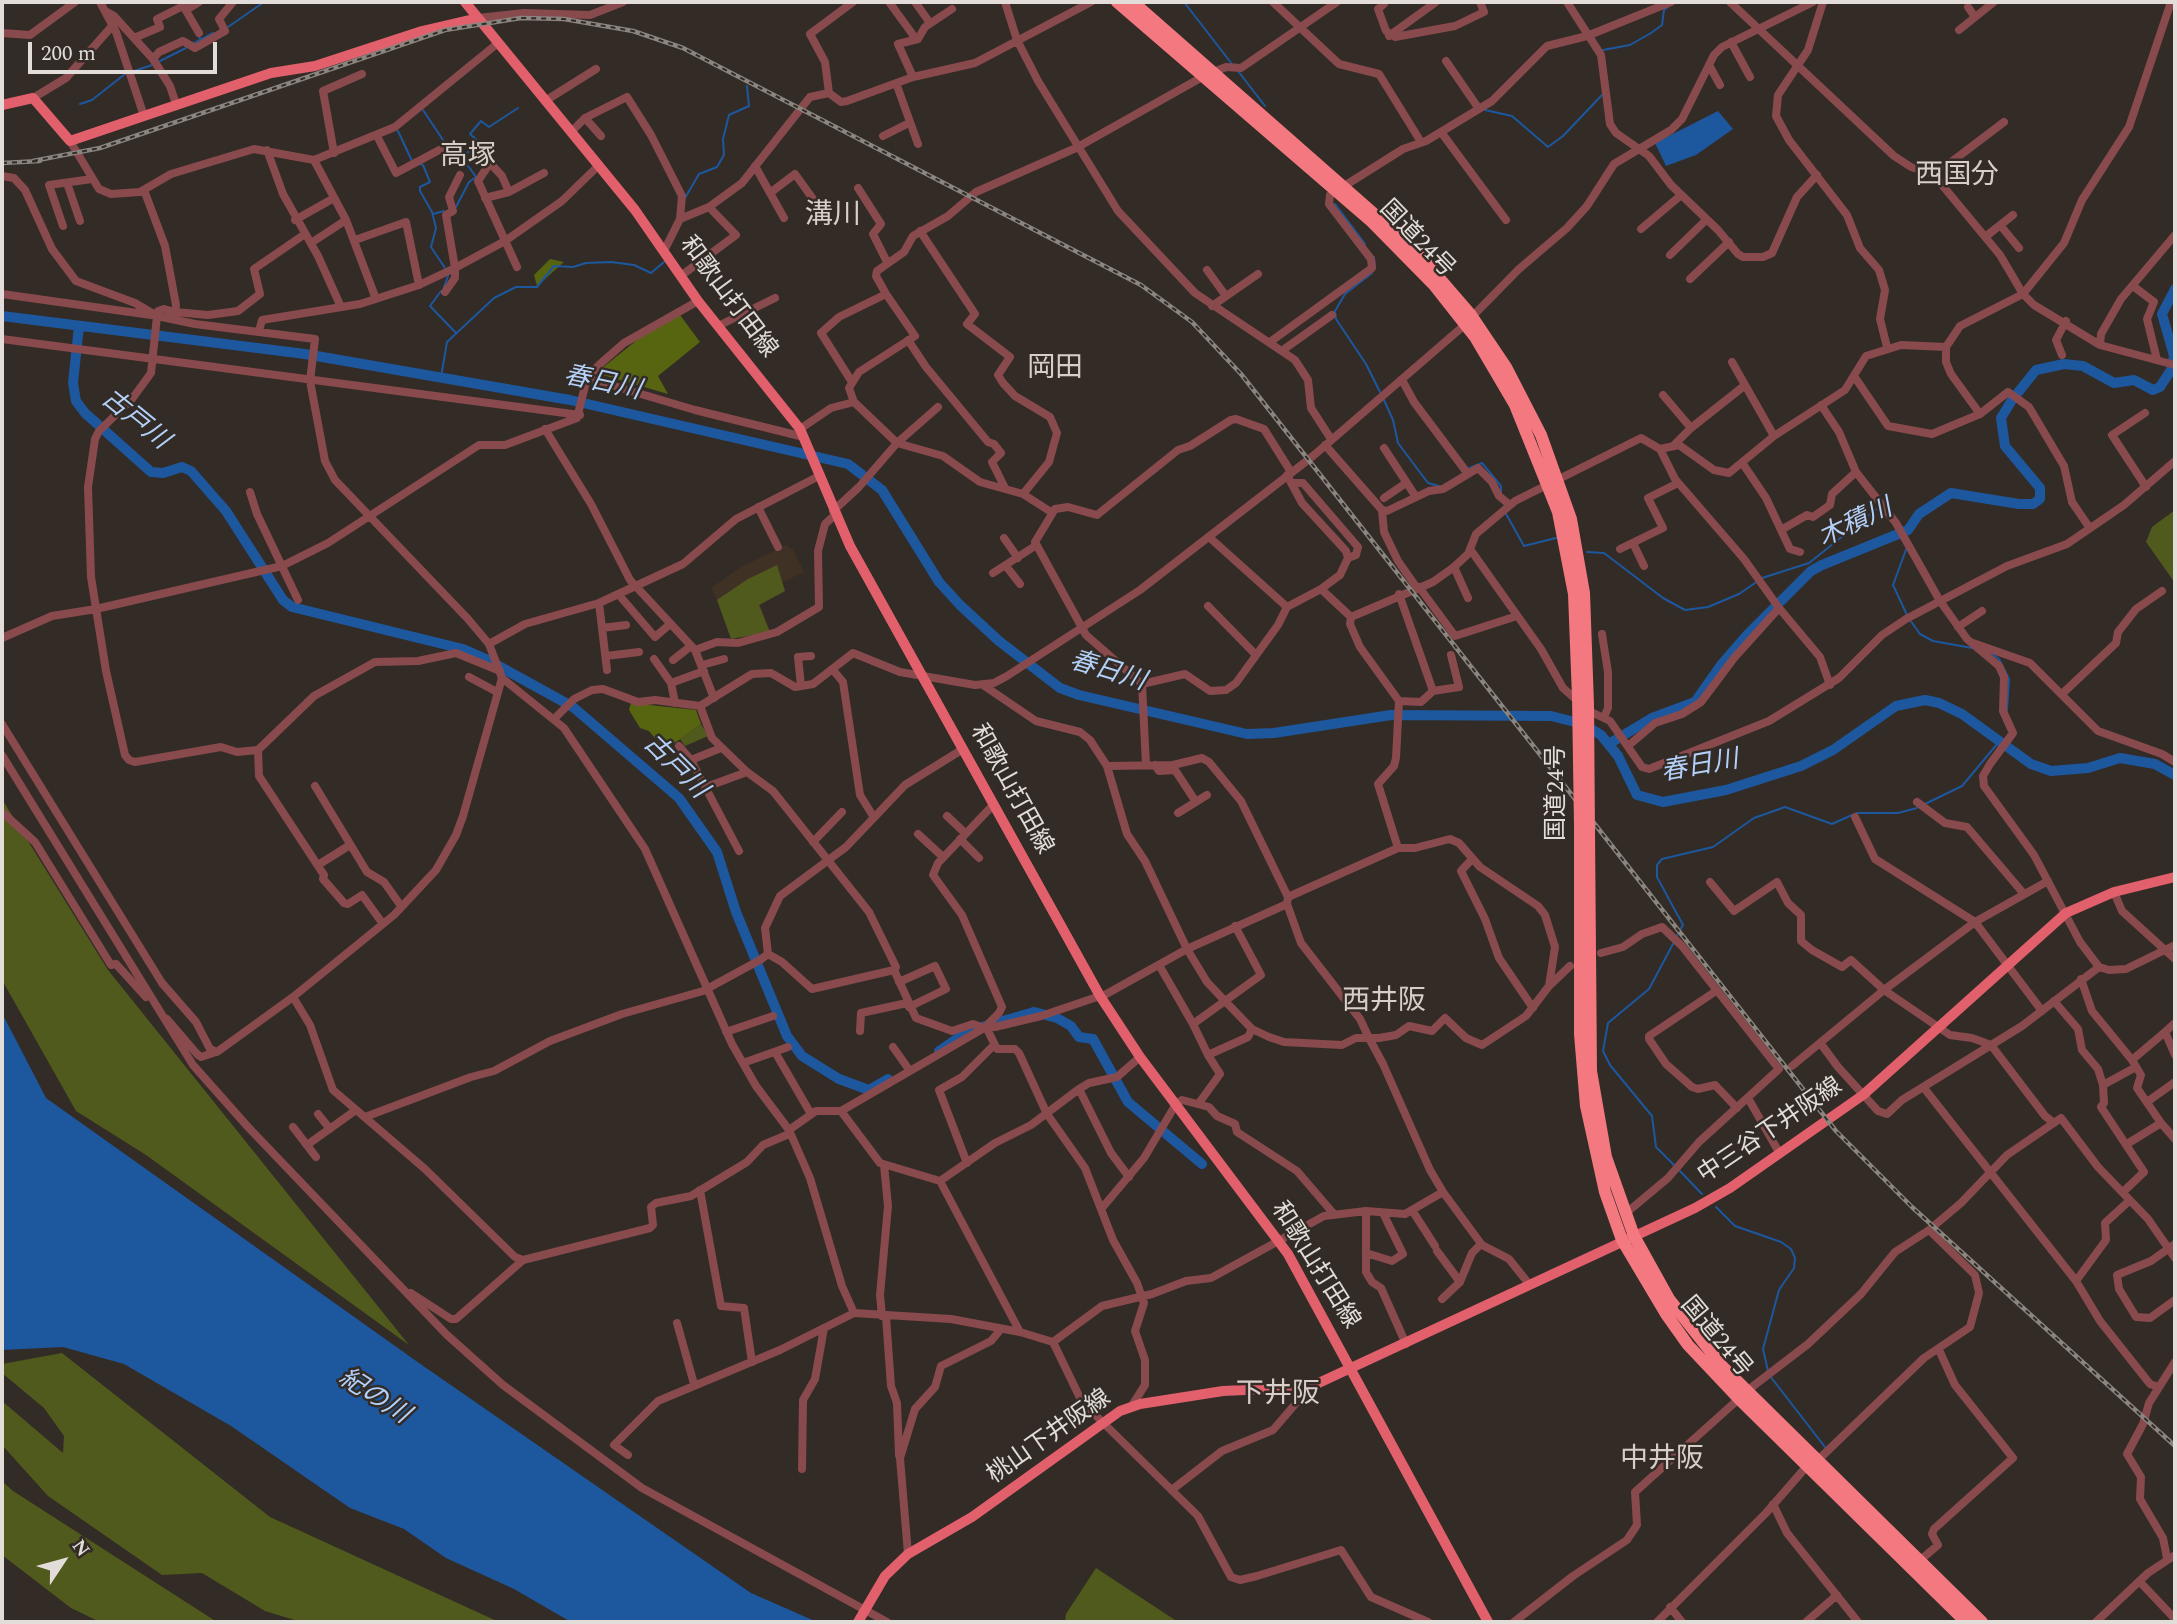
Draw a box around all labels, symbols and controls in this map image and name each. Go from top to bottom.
scale bar [32,28,220,72]
text: 200 m [41,38,96,70]
district label: 高塚 [440,142,496,176]
district label: 西国分 [1915,161,1999,195]
street label: 国道24号 [1372,195,1460,285]
district label: 溝川 [805,201,861,235]
street label: 和歌山打田線 [672,232,782,364]
district label: 岡田 [1027,354,1083,388]
water label: 春日川 [561,362,643,408]
water label: 古戸川 [94,384,174,458]
water label: 木積川 [1814,494,1898,556]
water label: 春日川 [1065,647,1149,699]
street label: 和歌山打田線 [962,720,1058,860]
water label: 古戸川 [635,729,713,807]
street label: 国道24号 [1544,745,1572,841]
water label: 春日川 [1659,746,1741,790]
district label: 西井阪 [1342,987,1426,1021]
street label: 中三谷下井阪線 [1693,1073,1849,1191]
street label: 和歌山打田線 [1264,1197,1364,1335]
street label: 国道24号 [1673,1292,1757,1384]
water label: 紀の川 [332,1364,414,1432]
district label: 下井阪 [1236,1380,1320,1414]
street label: 桃山下井阪線 [983,1385,1117,1491]
district label: 中井阪 [1620,1445,1704,1479]
north arrow [28,1526,98,1596]
text: N [64,1534,97,1563]

